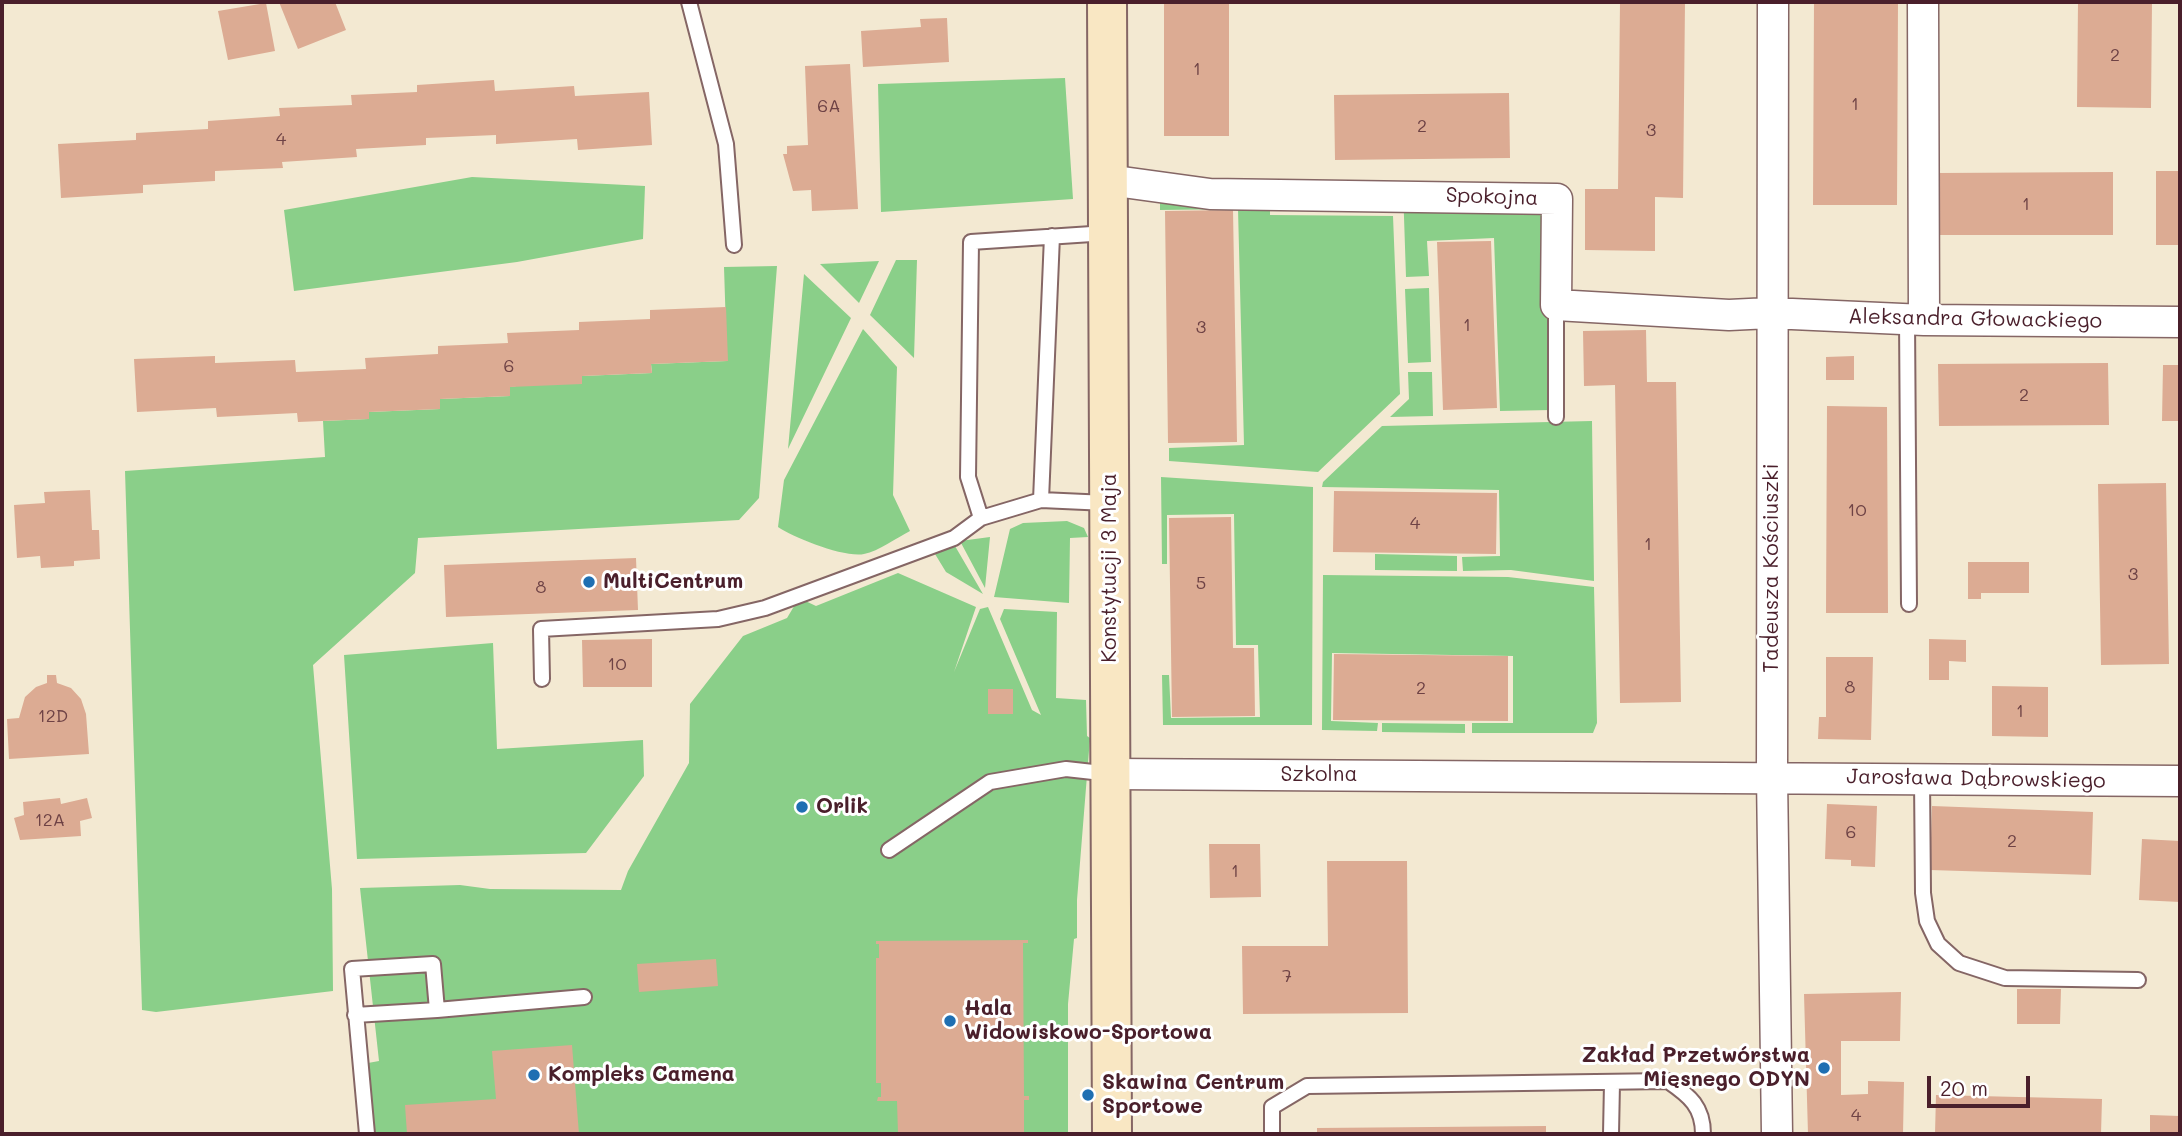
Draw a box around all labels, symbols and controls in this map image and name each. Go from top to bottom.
house number: 2 [2110,44,2120,66]
house number: 1 [1193,58,1201,80]
house number: 1 [1851,93,1859,115]
house number: 6A [817,95,841,117]
house number: 2 [1417,115,1427,137]
house number: 3 [1646,119,1656,141]
house number: 4 [276,128,286,150]
street label: Spokojna [1445,183,1539,211]
house number: 1 [2022,193,2030,215]
street label: Aleksandra Głowackiego [1848,304,2102,334]
house number: 1 [1463,314,1471,336]
house number: 3 [1196,316,1206,338]
house number: 6 [504,355,514,377]
house number: 2 [2019,384,2029,406]
street label: Tadeusza Kościuszki [1759,463,1785,673]
street label: Konstytucji 3 Maja [1097,473,1123,663]
house number: 10 [1847,499,1867,521]
house number: 4 [1410,512,1420,534]
house number: 1 [1644,533,1652,555]
house number: 3 [2128,563,2138,585]
place label: MultiCentrum [603,569,743,595]
house number: 5 [1196,572,1206,594]
marker: MultiCentrum [581,574,597,590]
house number: 8 [536,576,546,598]
house number: 10 [607,653,627,675]
house number: 8 [1845,676,1855,698]
house number: 2 [1416,677,1426,699]
house number: 1 [2016,700,2024,722]
house number: 12D [38,705,68,727]
street label: Szkolna [1280,762,1358,788]
street label: Jarosława Dąbrowskiego [1846,764,2106,794]
place label: Orlik [816,794,868,820]
marker: Orlik [794,799,810,815]
house number: 12A [35,809,65,831]
house number: 6 [1846,821,1856,843]
house number: 2 [2007,830,2017,852]
house number: 1 [1231,860,1239,882]
house number: 7 [1282,965,1292,987]
place label: Hala Widowiskowo-Sportowa [964,996,1212,1046]
marker: Hala Widowiskowo-Sportowa [942,1013,958,1029]
place label: Zakład Przetwórstwa Mięsnego ODYN [1582,1043,1810,1093]
marker: Zakład Przetwórstwa Mięsnego ODYN [1816,1060,1832,1076]
place label: Kompleks Camena [548,1062,735,1088]
scale bar [1930,1062,2033,1106]
marker: Kompleks Camena [526,1067,542,1083]
place label: Skawina Centrum Sportowe [1102,1070,1284,1120]
text: 20 m [1940,1074,1988,1101]
marker: Skawina Centrum Sportowe [1080,1087,1096,1103]
house number: 4 [1851,1104,1861,1126]

